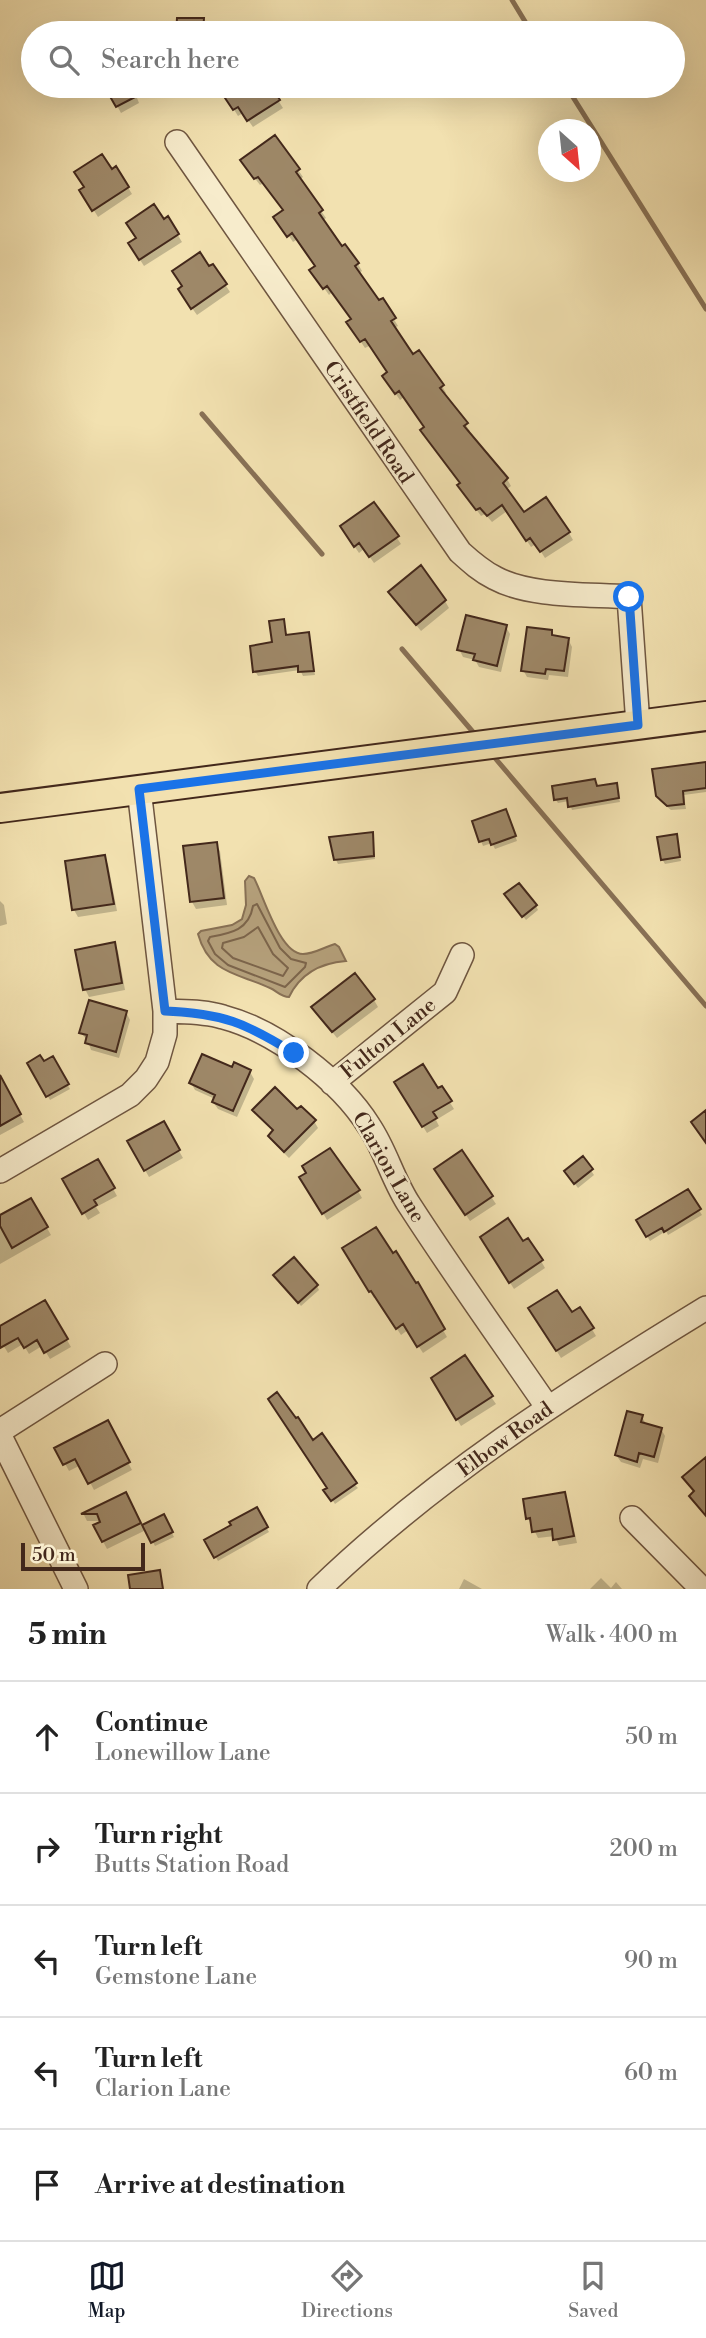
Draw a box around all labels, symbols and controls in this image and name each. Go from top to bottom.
search box [21,21,685,98]
icon: search [45,41,83,79]
text: Search here [101,44,240,76]
north arrow [538,119,601,182]
street label: Cristfield Road [318,356,419,489]
route start [613,581,644,612]
street label: Fulton Lane [336,992,442,1085]
route end [278,1037,309,1068]
street label: Clarion Lane [346,1107,430,1228]
street label: Elbow Road [453,1396,558,1483]
scale bar [21,1540,145,1572]
text: 50 m [32,1543,76,1567]
text: 5 min [28,1616,107,1654]
text: Walk · 400 m [546,1621,678,1649]
text: Continue [95,1707,208,1739]
icon: ahead [28,1718,66,1756]
text: 50 m [625,1723,678,1751]
text: Lonewillow Lane [95,1739,271,1767]
text: Turn right [95,1819,223,1851]
icon: right [28,1830,66,1868]
text: 200 m [610,1835,678,1863]
text: Butts Station Road [95,1851,289,1879]
text: Turn left [95,1931,203,1963]
icon: left [28,1942,66,1980]
text: 90 m [624,1947,678,1975]
text: Gemstone Lane [95,1963,257,1991]
text: Turn left [95,2043,203,2075]
icon: left [28,2054,66,2092]
text: 60 m [624,2059,678,2087]
text: Clarion Lane [95,2075,231,2103]
icon: arrive [28,2166,66,2204]
text: Arrive at destination [95,2169,345,2201]
tab: Map [88,2257,126,2323]
tab: Directions [301,2257,393,2323]
tab: Saved [568,2257,618,2323]

